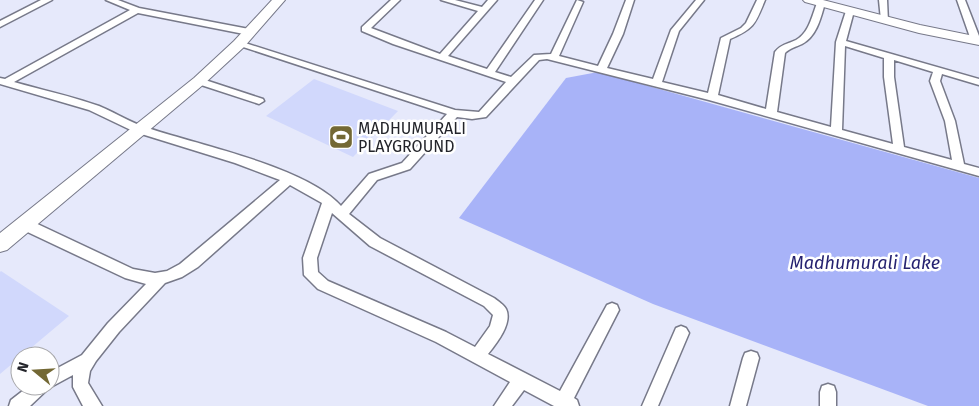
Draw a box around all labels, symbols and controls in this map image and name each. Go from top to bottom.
place label: MADHUMURALI PLAYGROUND [358,119,466,156]
sports icon: MADHUMURALI PLAYGROUND [328,124,354,150]
water label: Madhumurali Lake [790,252,940,274]
north arrow [10,346,60,396]
text: N [14,360,33,374]

